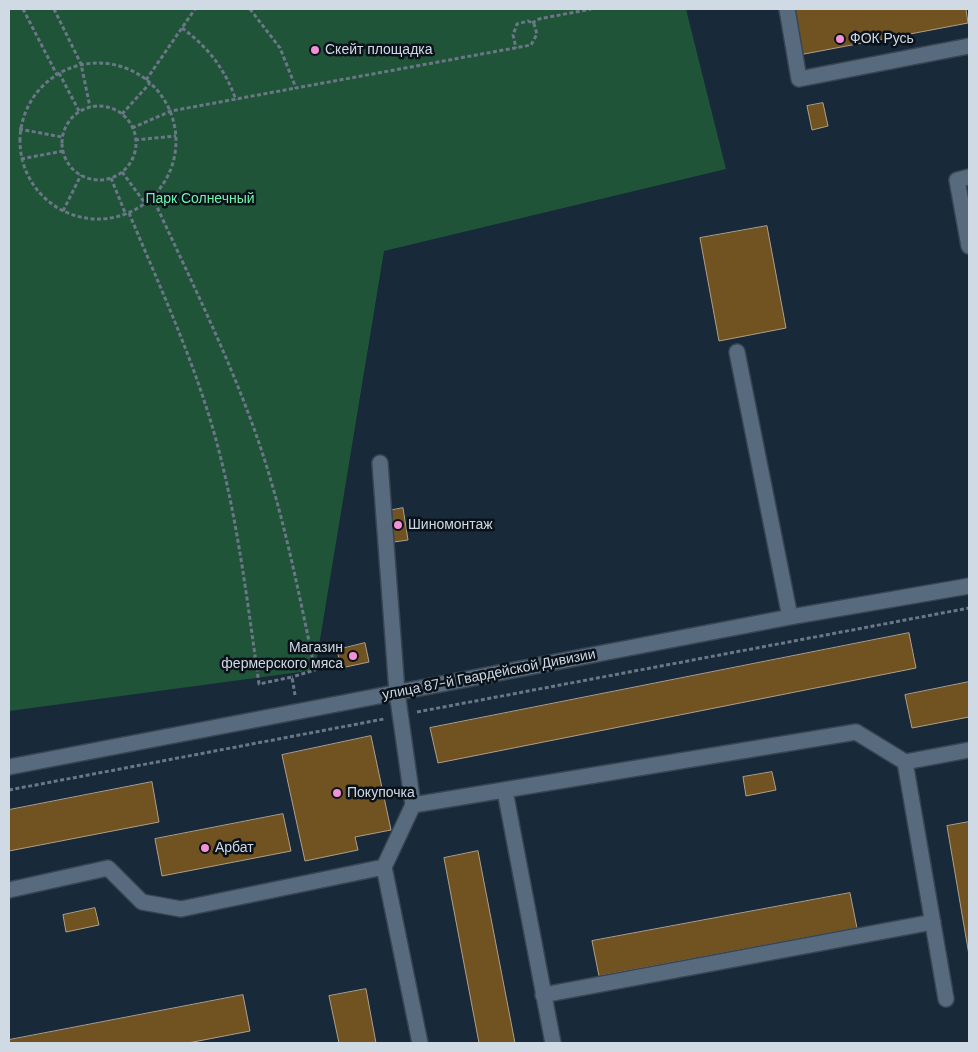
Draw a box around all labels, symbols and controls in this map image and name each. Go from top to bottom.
place label: ФОК Русь [850,31,914,47]
marker: ФОК Русь [834,33,846,45]
place label: Скейт площадка [325,42,433,58]
marker: Скейт площадка [309,44,321,56]
park label: Парк Солнечный [145,191,255,207]
place label: Шиномонтаж [408,517,493,533]
marker: Шиномонтаж [392,519,404,531]
place label: Магазин фермерского мяса [221,640,343,672]
street label: улица 87-й Гвардейской Дивизии [381,646,597,704]
marker: Магазин фермерского мяса [347,650,359,662]
place label: Покупочка [347,785,415,801]
marker: Покупочка [331,787,343,799]
place label: Арбат [215,840,254,856]
marker: Арбат [199,842,211,854]

